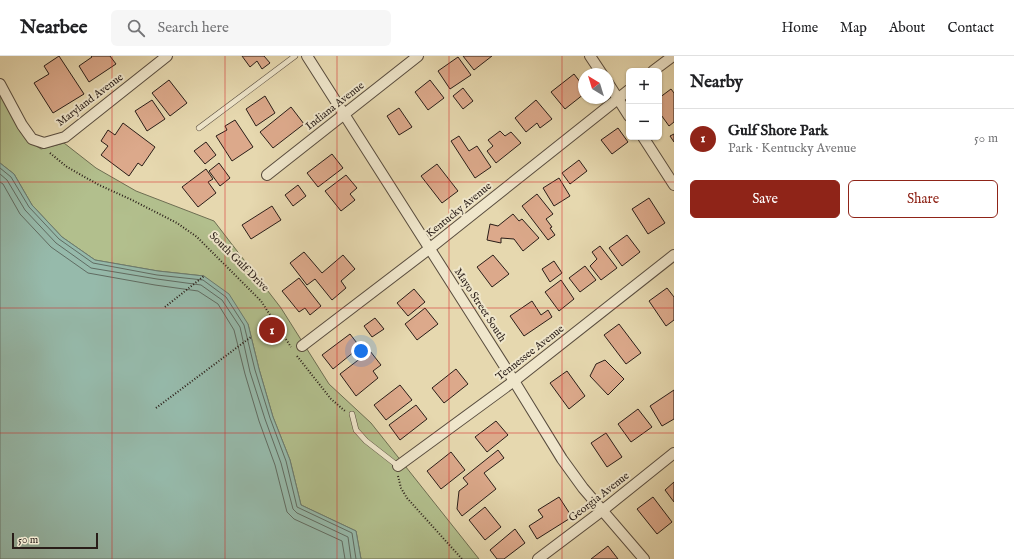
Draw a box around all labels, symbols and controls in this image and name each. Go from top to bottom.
search box [111,10,391,46]
text: Nearbee [20,16,87,40]
icon: search [125,17,147,39]
text: Search here [157,18,229,37]
text: Home [782,19,818,37]
text: Map [840,19,867,37]
text: About [889,19,925,37]
text: Contact [947,19,994,37]
north arrow [578,68,614,104]
map controls [626,68,662,140]
button: + [626,68,662,104]
street label: Maryland Avenue [54,70,126,130]
text: Nearby [690,72,743,93]
street label: Indiana Avenue [303,79,367,133]
button: − [626,104,662,140]
text: Gulf Shore Park [728,121,828,140]
text: 1 [701,130,705,147]
text: 50 m [974,130,998,147]
text: Park · Kentucky Avenue [728,140,856,157]
street label: Kentucky Avenue [423,179,495,241]
button: Save [690,180,840,218]
button: Share [848,180,998,218]
street label: South Gulf Drive [206,229,272,295]
street label: Mayo Street South [451,265,509,345]
pin: 1 [259,315,285,345]
street label: Tennessee Avenue [493,322,567,384]
your location [351,341,371,361]
street label: Georgia Avenue [566,469,632,525]
scale bar [12,531,98,550]
text: 50 m [18,533,38,547]

